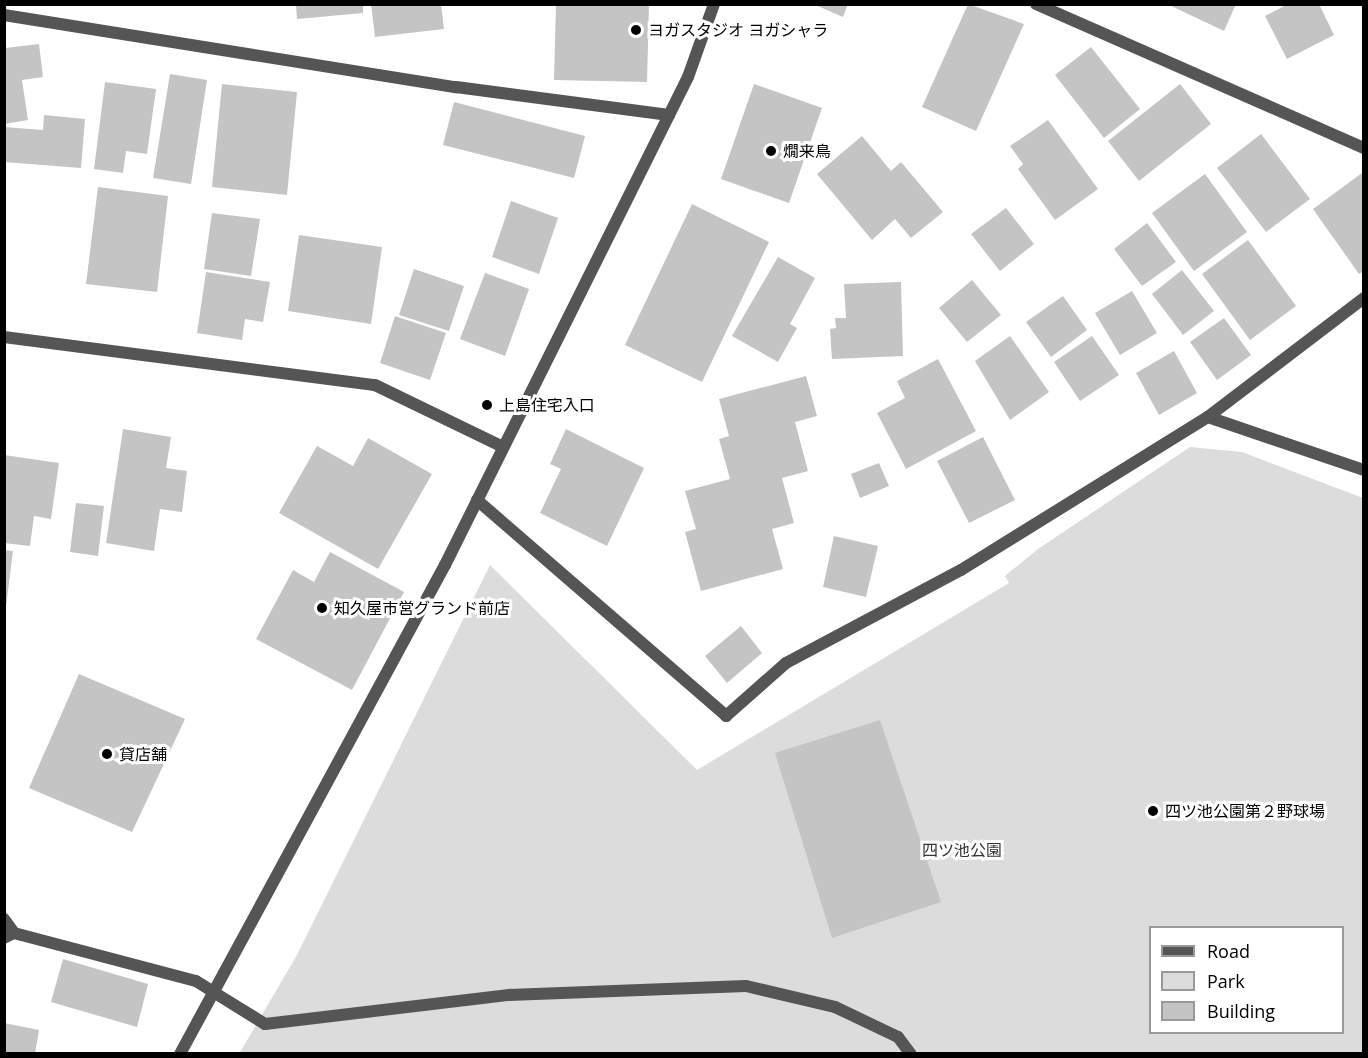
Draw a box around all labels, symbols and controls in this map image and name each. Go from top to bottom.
place label: ヨガスタジオ ヨガシャラ [648,20,828,40]
marker: ヨガスタジオ ヨガシャラ [629,23,643,37]
place label: 燗来鳥 [783,141,831,161]
marker: 燗来鳥 [764,144,778,158]
place label: 上島住宅入口 [499,395,595,415]
marker: 上島住宅入口 [480,398,494,412]
place label: 知久屋市営グランド前店 [334,598,510,618]
marker: 知久屋市営グランド前店 [315,601,329,615]
place label: 貸店舗 [119,744,167,764]
marker: 貸店舗 [100,747,114,761]
place label: 四ツ池公園第２野球場 [1165,801,1325,821]
marker: 四ツ池公園第２野球場 [1146,804,1160,818]
park label: 四ツ池公園 [922,840,1002,860]
legend [1149,926,1344,1034]
text: Road [1207,939,1250,963]
text: Park [1207,969,1245,993]
text: Building [1207,999,1275,1023]

